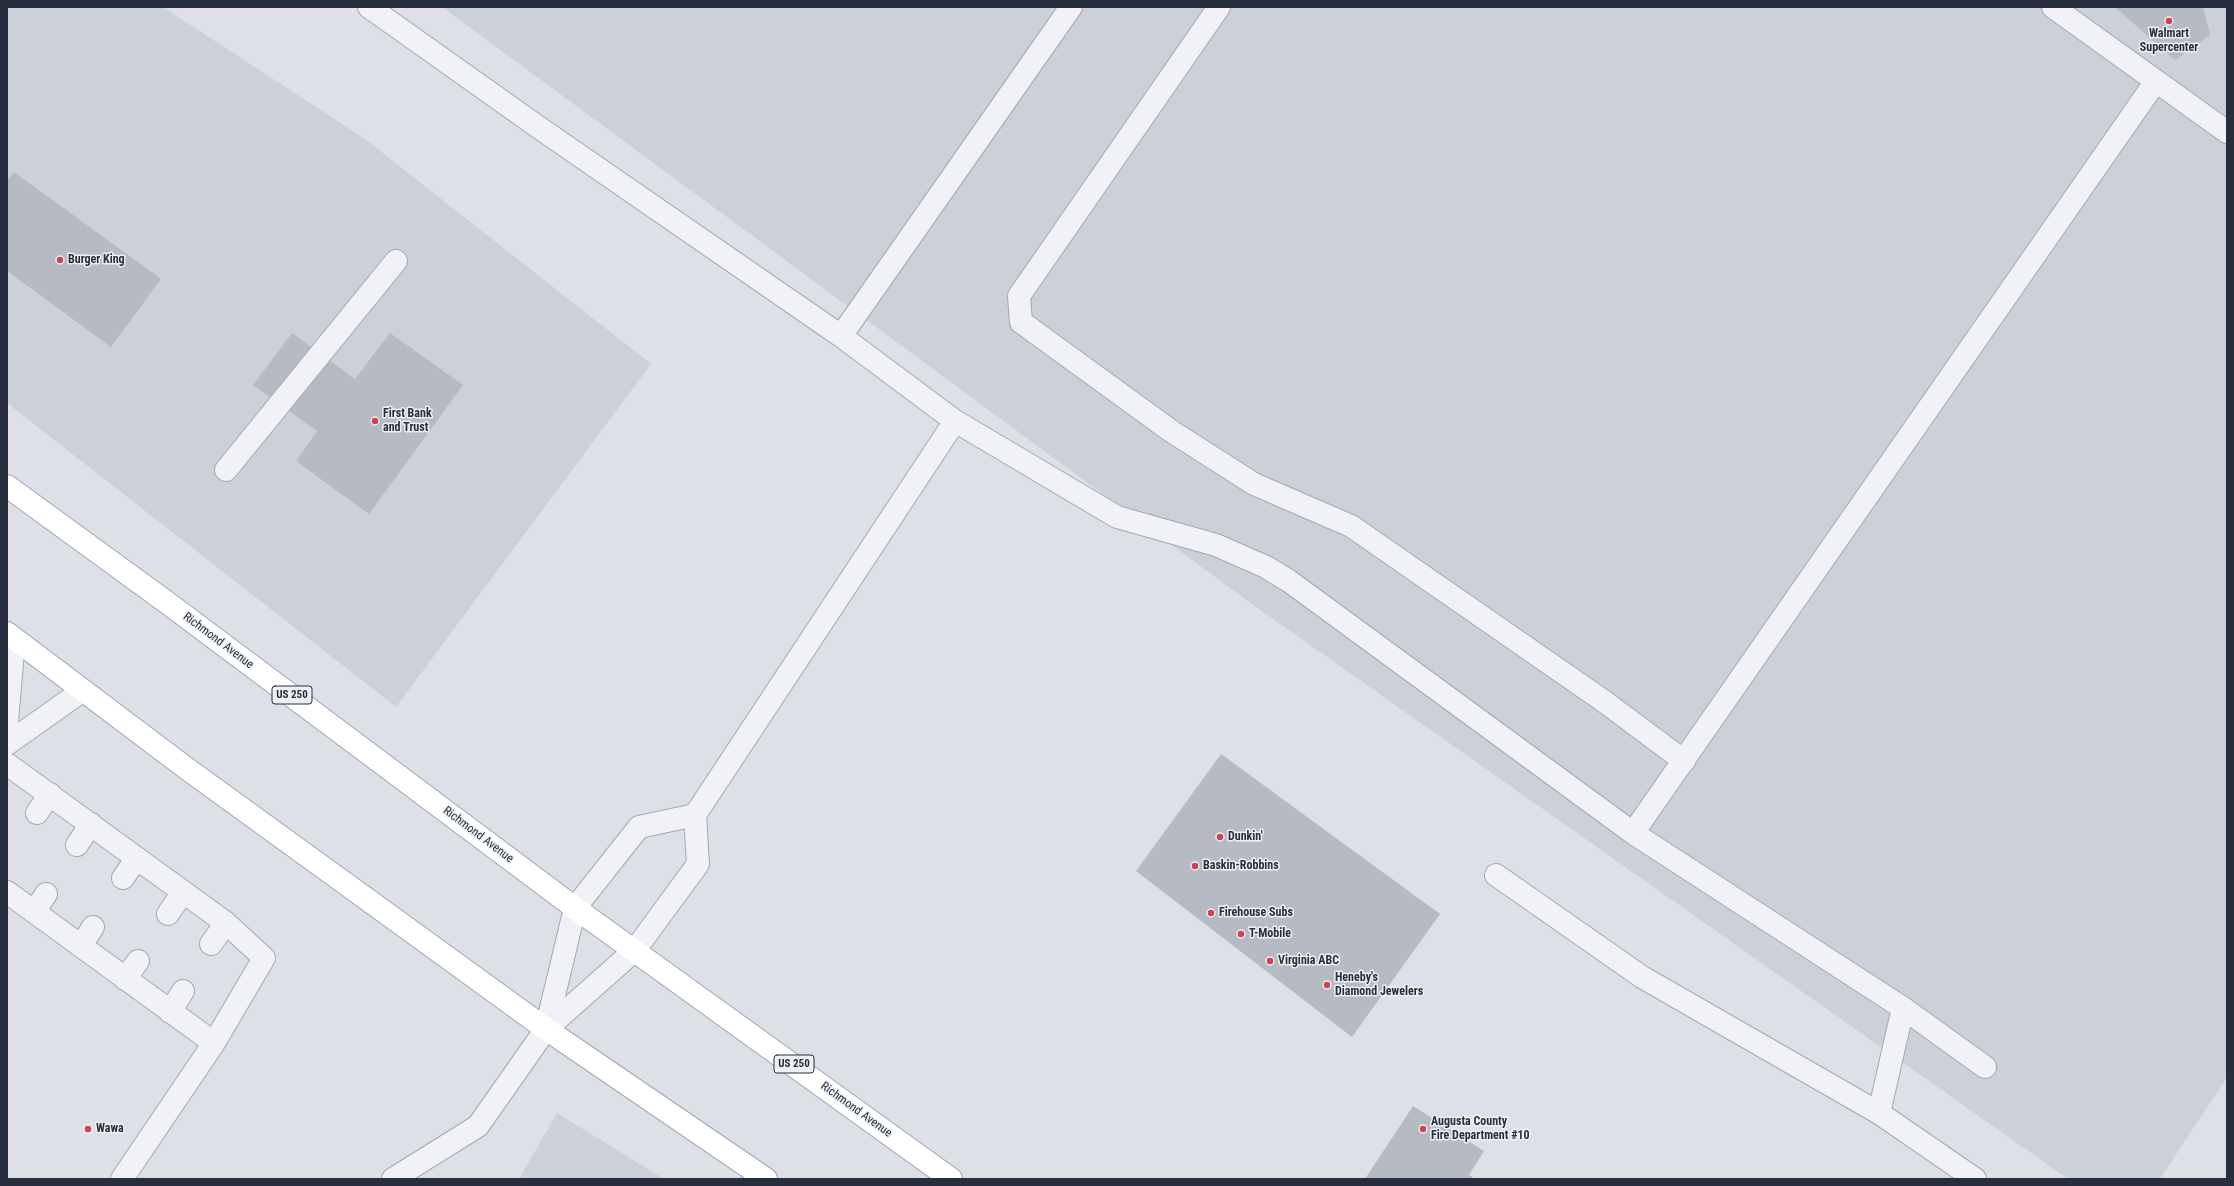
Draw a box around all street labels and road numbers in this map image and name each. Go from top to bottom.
street label: Richmond Avenue [180,610,256,672]
road number: US 250 [272,686,312,704]
street label: Richmond Avenue [440,804,516,866]
road number: US 250 [774,1055,814,1073]
street label: Richmond Avenue [818,1079,894,1141]

